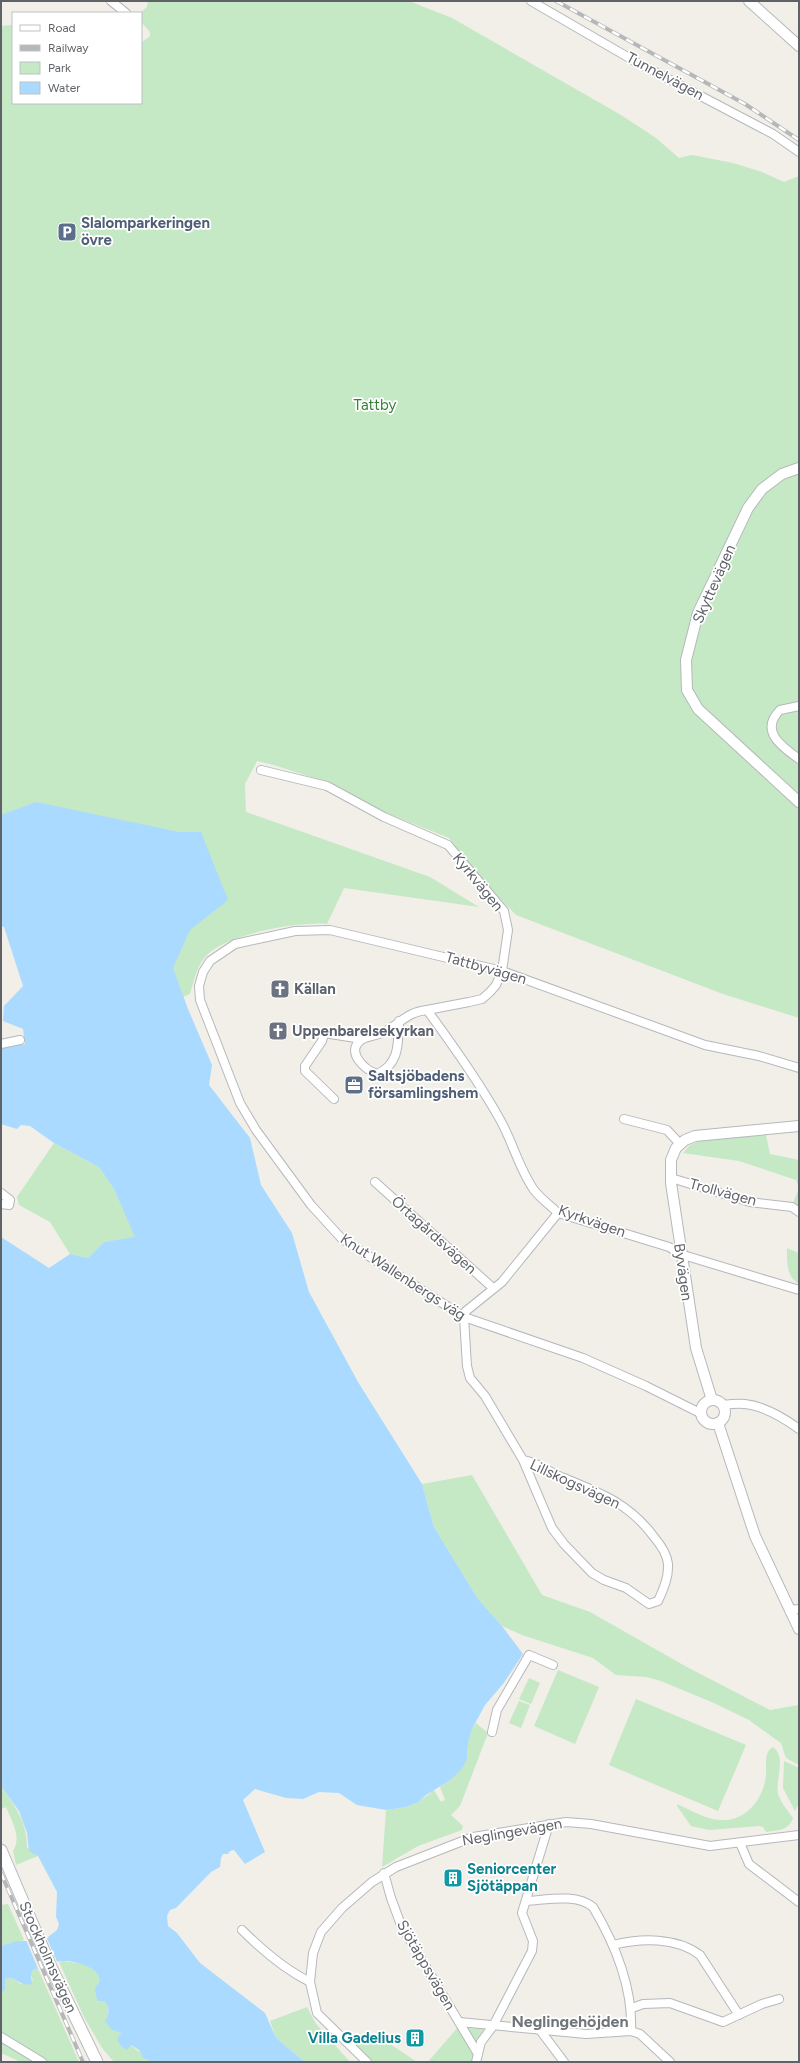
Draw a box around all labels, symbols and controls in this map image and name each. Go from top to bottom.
legend [12,12,142,104]
text: Road [48,21,76,35]
text: Railway [48,41,89,55]
street label: Tunnelvägen [623,48,707,104]
text: Park [48,61,71,75]
text: Water [48,81,80,95]
place label: Slalomparkeringen övre [81,214,210,249]
parking icon: Slalomparkeringen övre [56,221,78,243]
park label: Tattby [354,396,397,414]
street label: Skyttevägen [689,542,739,626]
street label: Kyrkvägen [449,849,507,915]
street label: Tattbyvägen [443,948,529,988]
church icon: Källan [269,978,291,1000]
place label: Källan [294,980,336,998]
church icon: Uppenbarelsekyrkan [267,1020,289,1042]
place label: Uppenbarelsekyrkan [292,1022,434,1040]
place label: Saltsjöbadens församlingshem [368,1067,478,1102]
office icon: Saltsjöbadens församlingshem [343,1074,365,1096]
street label: Trollvägen [687,1174,759,1210]
street label: Örtagårdsvägen [388,1192,480,1278]
street label: Kyrkvägen [556,1201,628,1241]
street label: Knut Wallenbergs väg [337,1230,469,1324]
street label: Byvägen [670,1242,696,1302]
street label: Lillskogsvägen [527,1455,623,1513]
street label: Neglingevägen [461,1814,563,1850]
place label: Seniorcenter Sjötäppan [467,1860,556,1895]
building icon: Seniorcenter Sjötäppan [442,1867,464,1889]
street label: Stockholmsvägen [15,1899,81,2015]
street label: Sjötäppsvägen [393,1917,459,2013]
district label: Neglingehöjden [511,2012,629,2031]
building icon: Villa Gadelius [404,2027,426,2049]
place label: Villa Gadelius [308,2029,401,2047]

